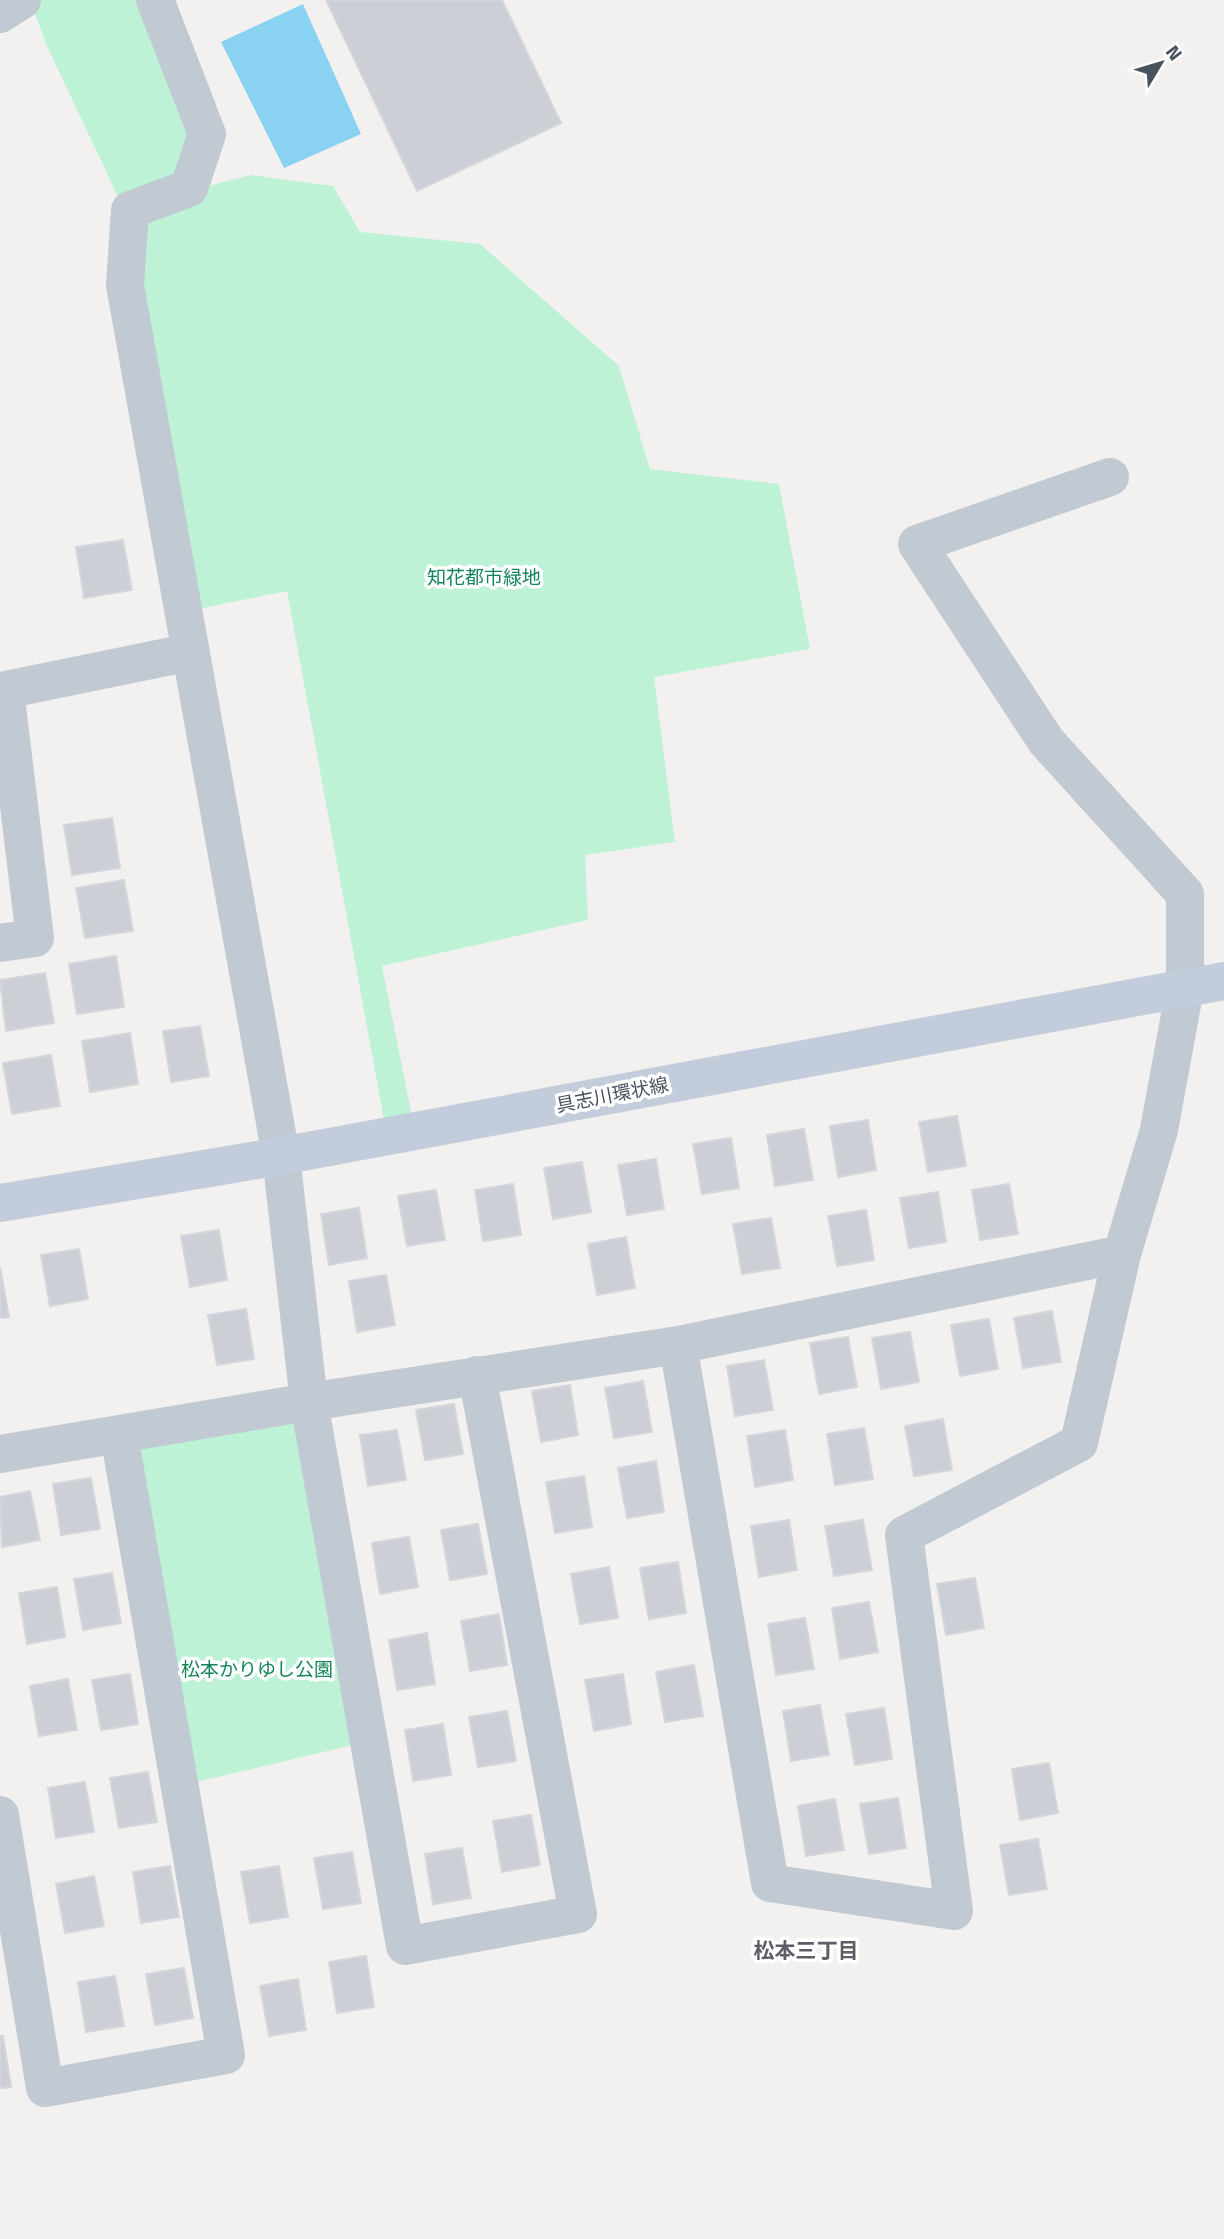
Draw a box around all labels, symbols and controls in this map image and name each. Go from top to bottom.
north arrow [1126,28,1196,98]
text: N [1159,38,1190,66]
park label: 知花都市緑地 [427,562,541,591]
street label: 具志川環状線 [553,1069,671,1119]
park label: 松本かりゆし公園 [181,1654,333,1683]
district label: 松本三丁目 [754,1934,859,1966]

